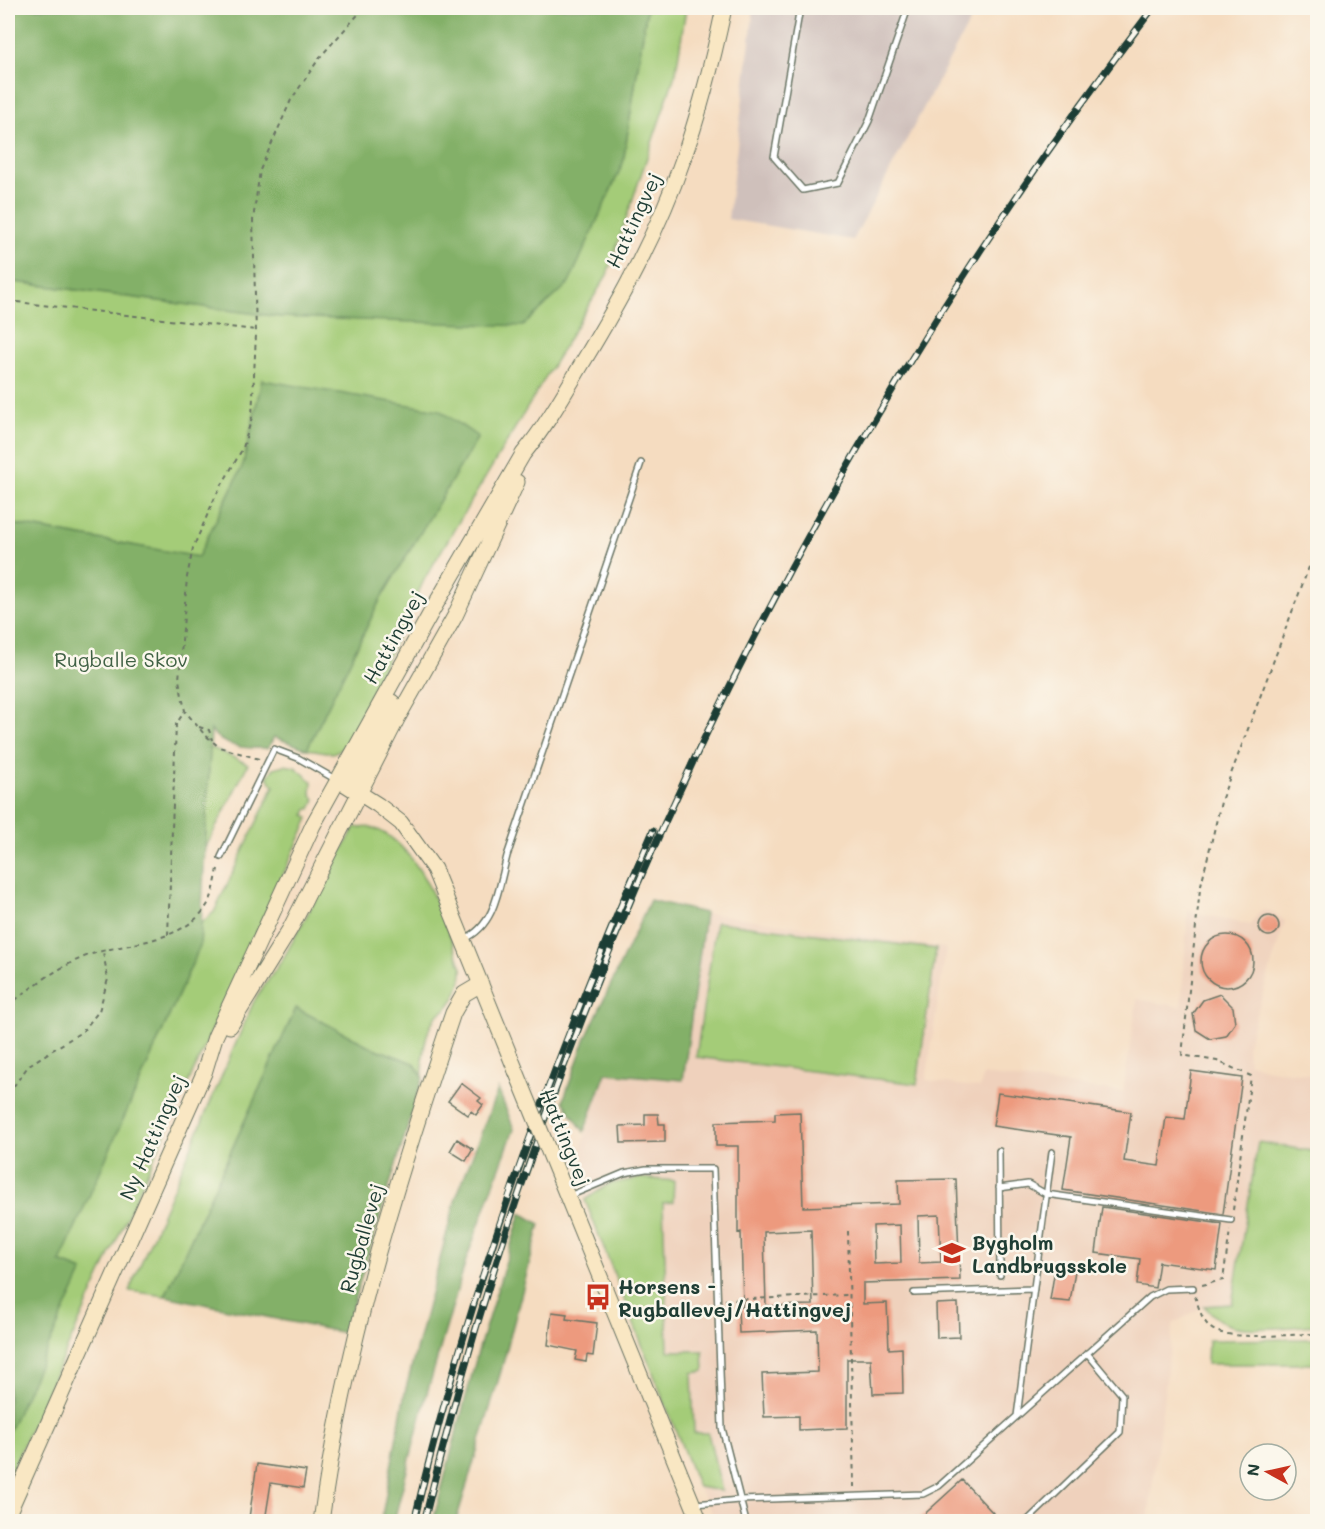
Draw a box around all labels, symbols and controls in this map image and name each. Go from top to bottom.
street label: Hattingvej [599,168,667,272]
street label: Hattingvej [357,586,429,688]
park label: Rugballe Skov [54,646,188,672]
street label: Ny Hattingvej [113,1070,191,1204]
street label: Hattingvej [535,1084,597,1190]
street label: Rugballevej [333,1180,389,1296]
place label: Bygholm Landbrugsskole [972,1229,1127,1278]
school or university icon: Bygholm Landbrugsskole [937,1238,967,1268]
place label: Horsens - Rugballevej/Hattingvej [618,1273,851,1322]
bus stop icon: Horsens - Rugballevej/Hattingvej [583,1282,613,1312]
north arrow [1238,1442,1298,1502]
text: N [1241,1462,1264,1477]

